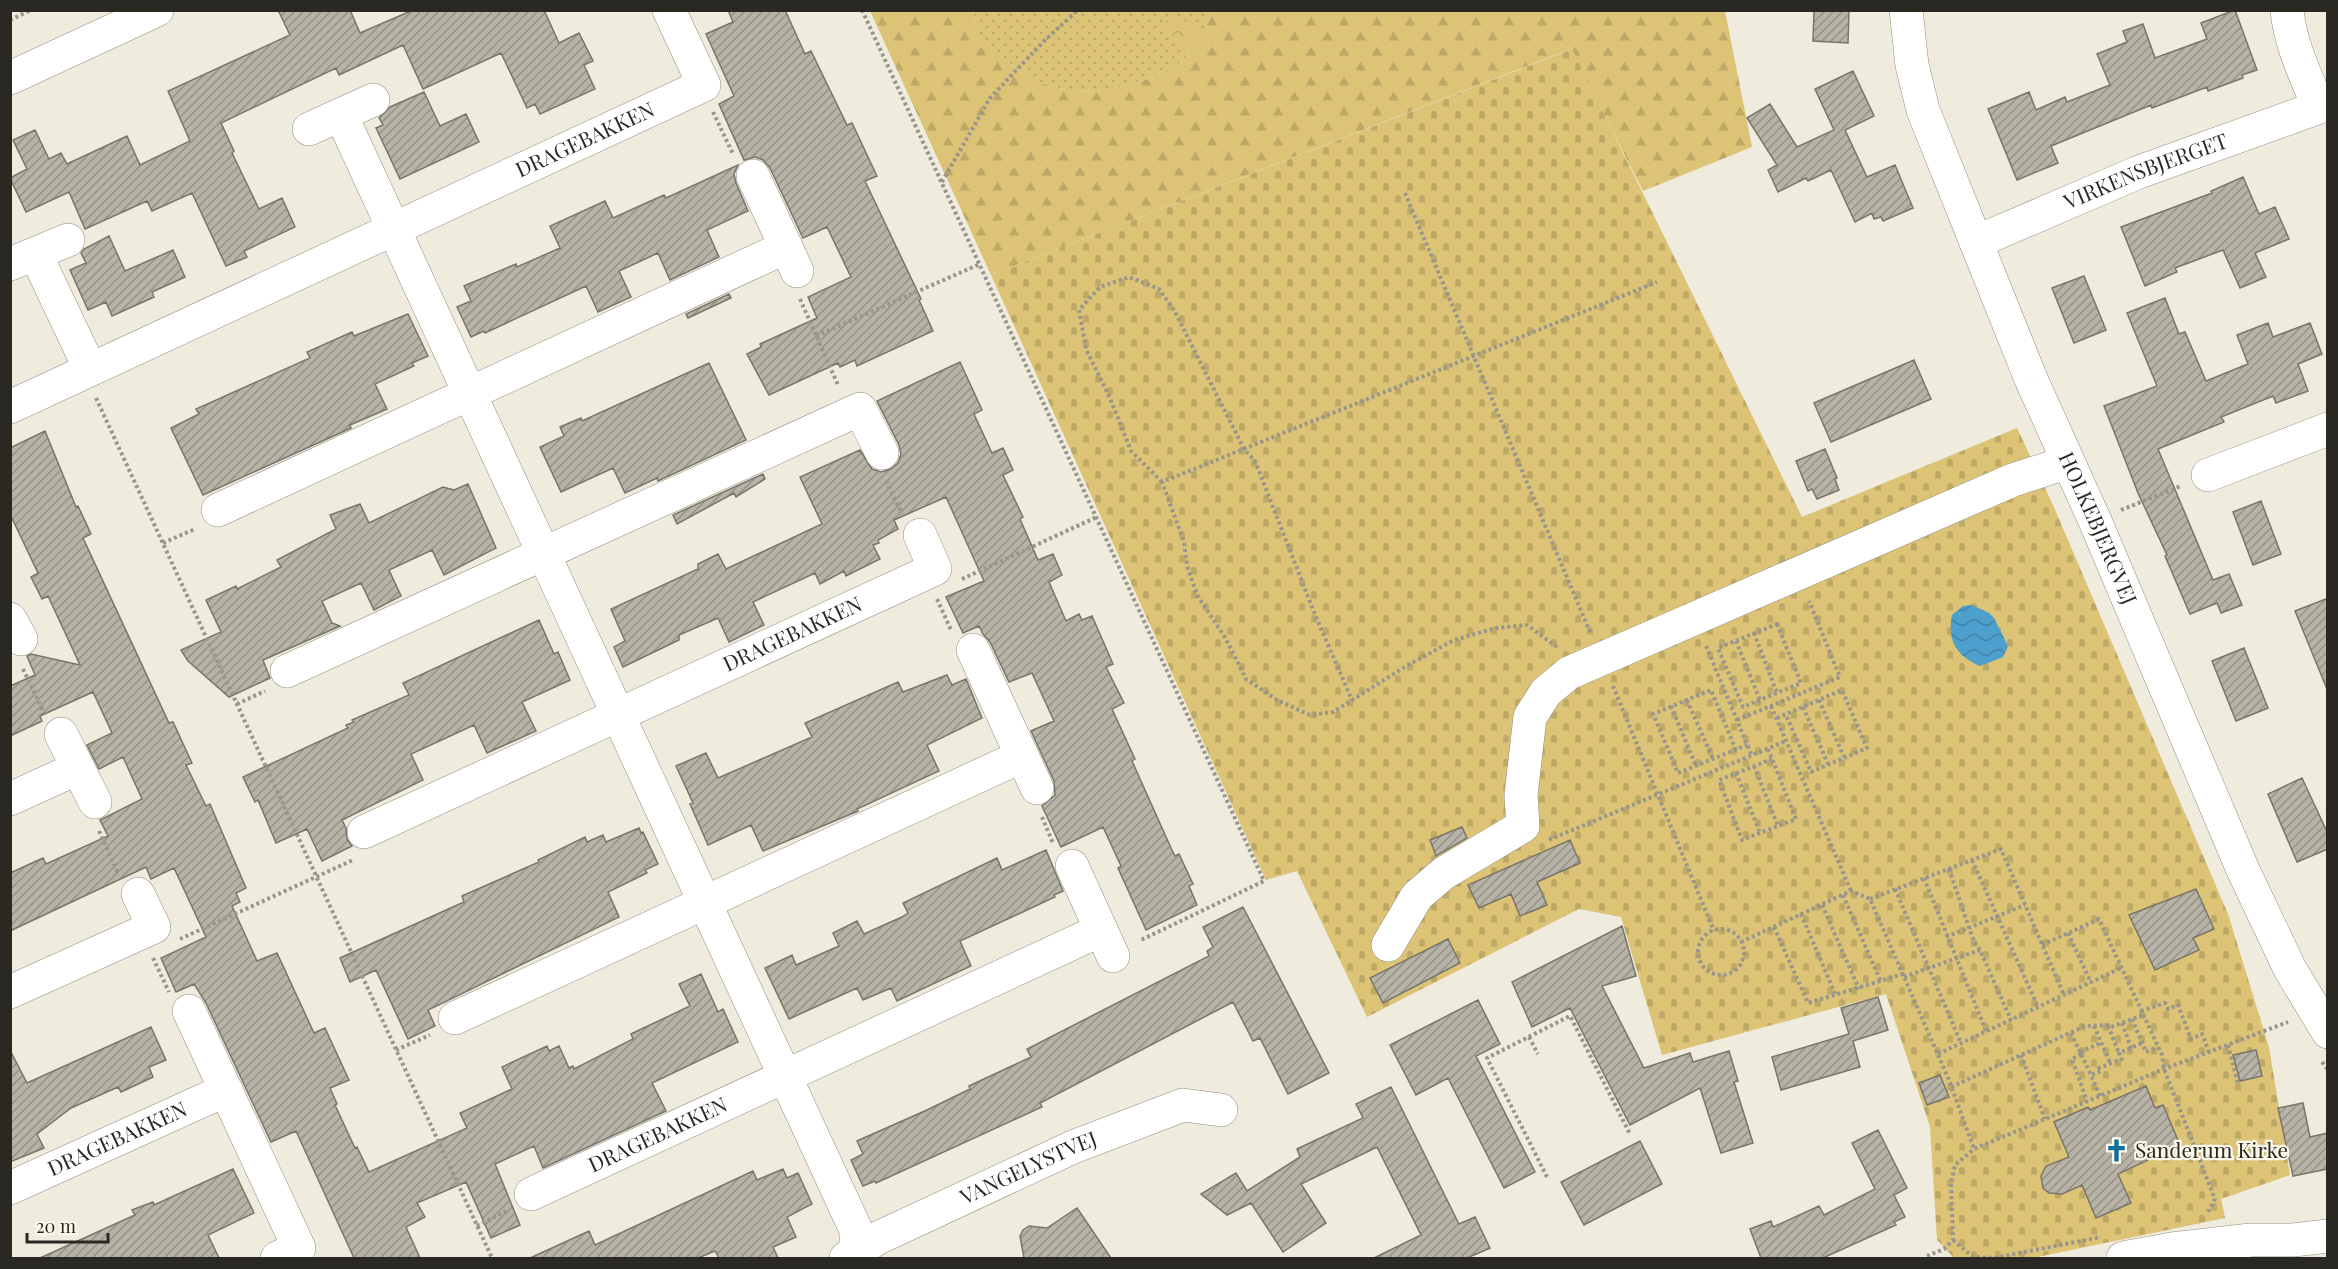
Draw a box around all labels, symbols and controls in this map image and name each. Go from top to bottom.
street label: DRAGEBAKKEN [510,94,658,183]
street label: VIRKENSBJERGET [2058,125,2231,215]
street label: HOLKEBJERGVEJ [2054,447,2145,608]
street label: DRAGEBAKKEN [718,589,866,677]
street label: DRAGEBAKKEN [583,1089,731,1178]
street label: DRAGEBAKKEN [42,1094,191,1181]
street label: VANGELYSTVEJ [954,1123,1101,1210]
place label: Sanderum Kirke [2135,1135,2288,1163]
church icon: Sanderum Kirke [2104,1138,2130,1164]
scale bar [27,1206,108,1244]
text: 20 m [36,1214,76,1238]

